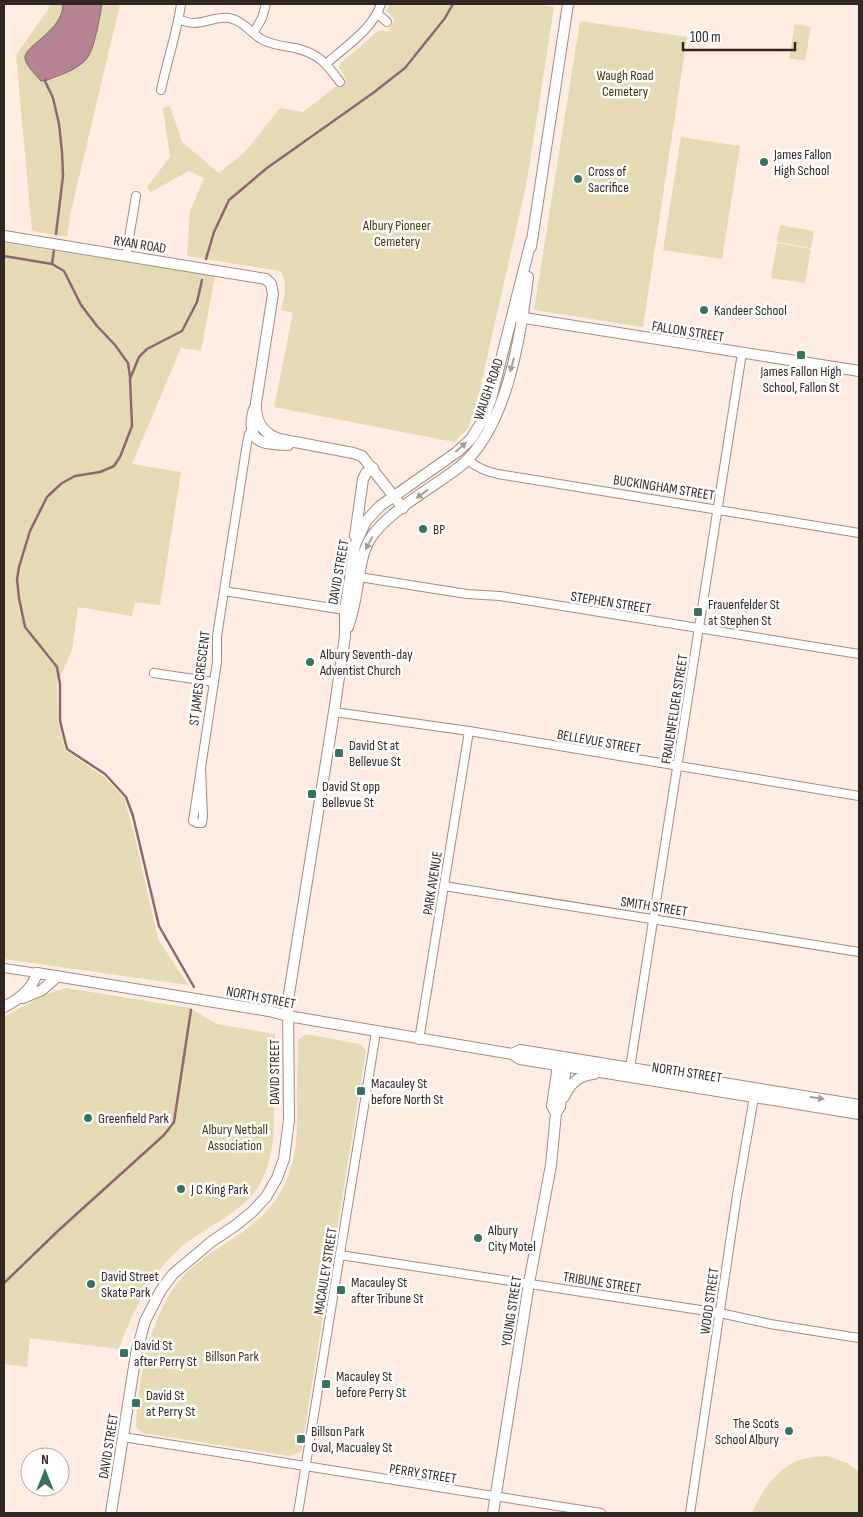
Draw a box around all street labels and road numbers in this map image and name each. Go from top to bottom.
street label: RYAN ROAD [112,232,168,257]
street label: FALLON STREET [651,317,726,346]
street label: WAUGH ROAD [470,356,507,422]
street label: BUCKINGHAM STREET [612,471,716,504]
street label: DAVID STREET [324,538,353,606]
street label: STEPHEN STREET [570,588,652,617]
street label: ST JAMES CRESCENT [185,629,214,726]
street label: FRAUENFELDER STREET [657,653,692,765]
street label: BELLEVUE STREET [556,726,642,757]
street label: PARK AVENUE [419,850,446,916]
street label: SMITH STREET [619,893,689,920]
street label: NORTH STREET [225,982,297,1013]
street label: DAVID STREET [266,1039,283,1105]
street label: NORTH STREET [651,1059,723,1086]
street label: MACAULEY STREET [310,1226,341,1316]
street label: WOOD STREET [696,1266,723,1336]
street label: TRIBUNE STREET [562,1268,642,1297]
street label: YOUNG STREET [498,1274,525,1348]
street label: DAVID STREET [95,1412,122,1480]
street label: PERRY STREET [388,1460,458,1487]

